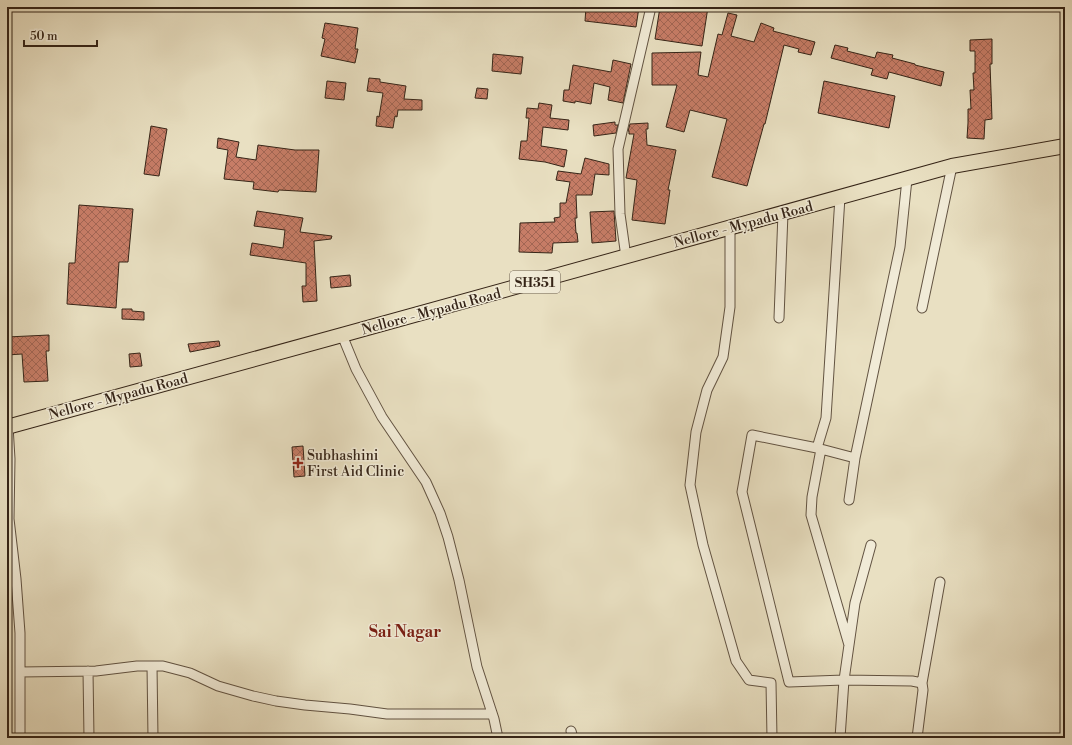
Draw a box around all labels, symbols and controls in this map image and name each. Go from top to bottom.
scale bar [24,22,97,48]
text: 50 m [30,29,58,44]
street label: Nellore - Mypadu Road [672,198,815,252]
road number: SH351 [510,271,560,293]
street label: Nellore - Mypadu Road [360,285,503,339]
street label: Nellore - Mypadu Road [47,370,190,424]
place label: Subhashini First Aid Clinic [307,447,404,481]
marker: Subhashini First Aid Clinic [292,457,304,469]
district label: Sai Nagar [369,622,441,642]

